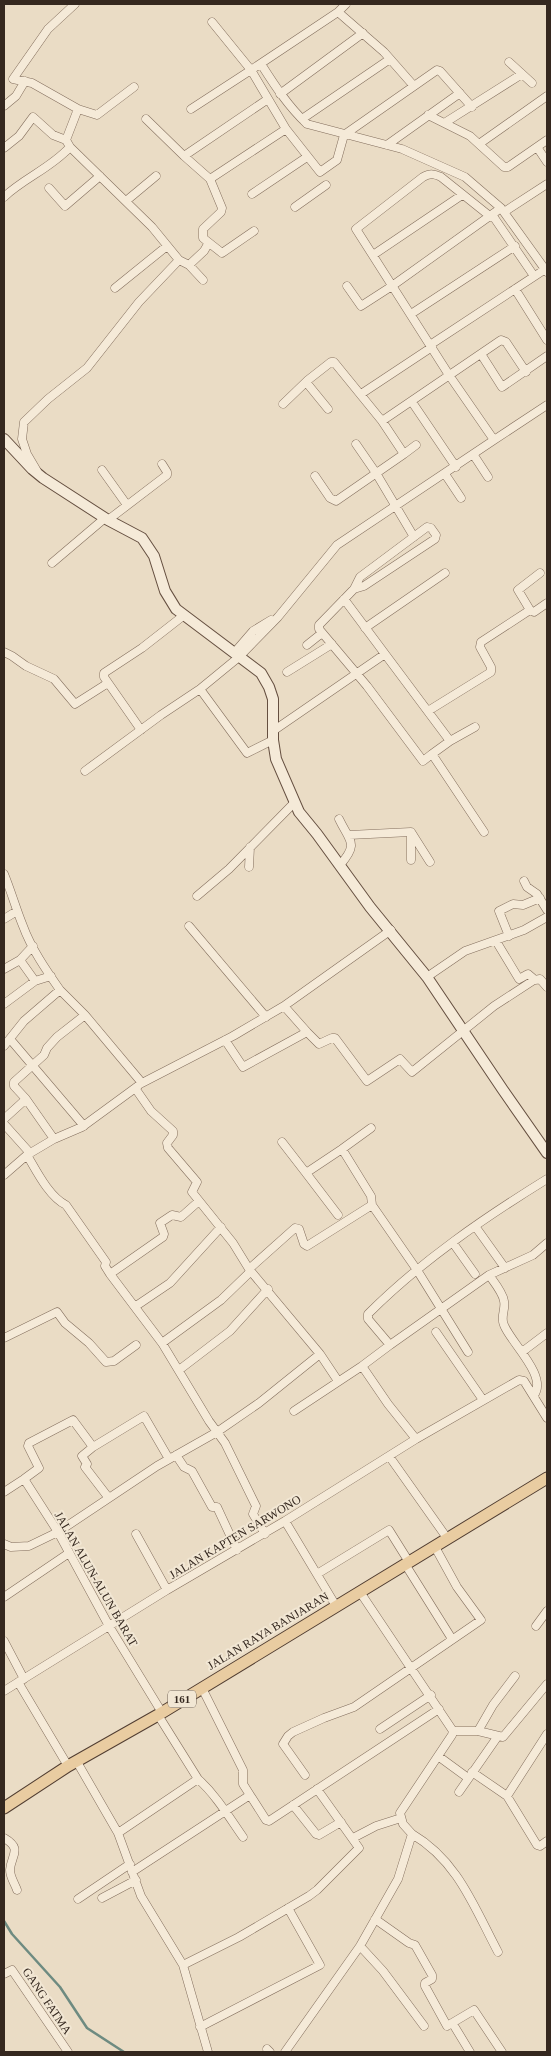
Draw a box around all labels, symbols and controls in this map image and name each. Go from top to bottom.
street label: JALAN KAPTEN SARWONO [167,1492,304,1582]
street label: JALAN ALUN-ALUN BARAT [52,1509,141,1649]
street label: JALAN RAYA BANJARAN [205,1589,331,1673]
road number: 161 [168,1690,196,1708]
street label: GANG FATMA [20,1965,75,2037]

